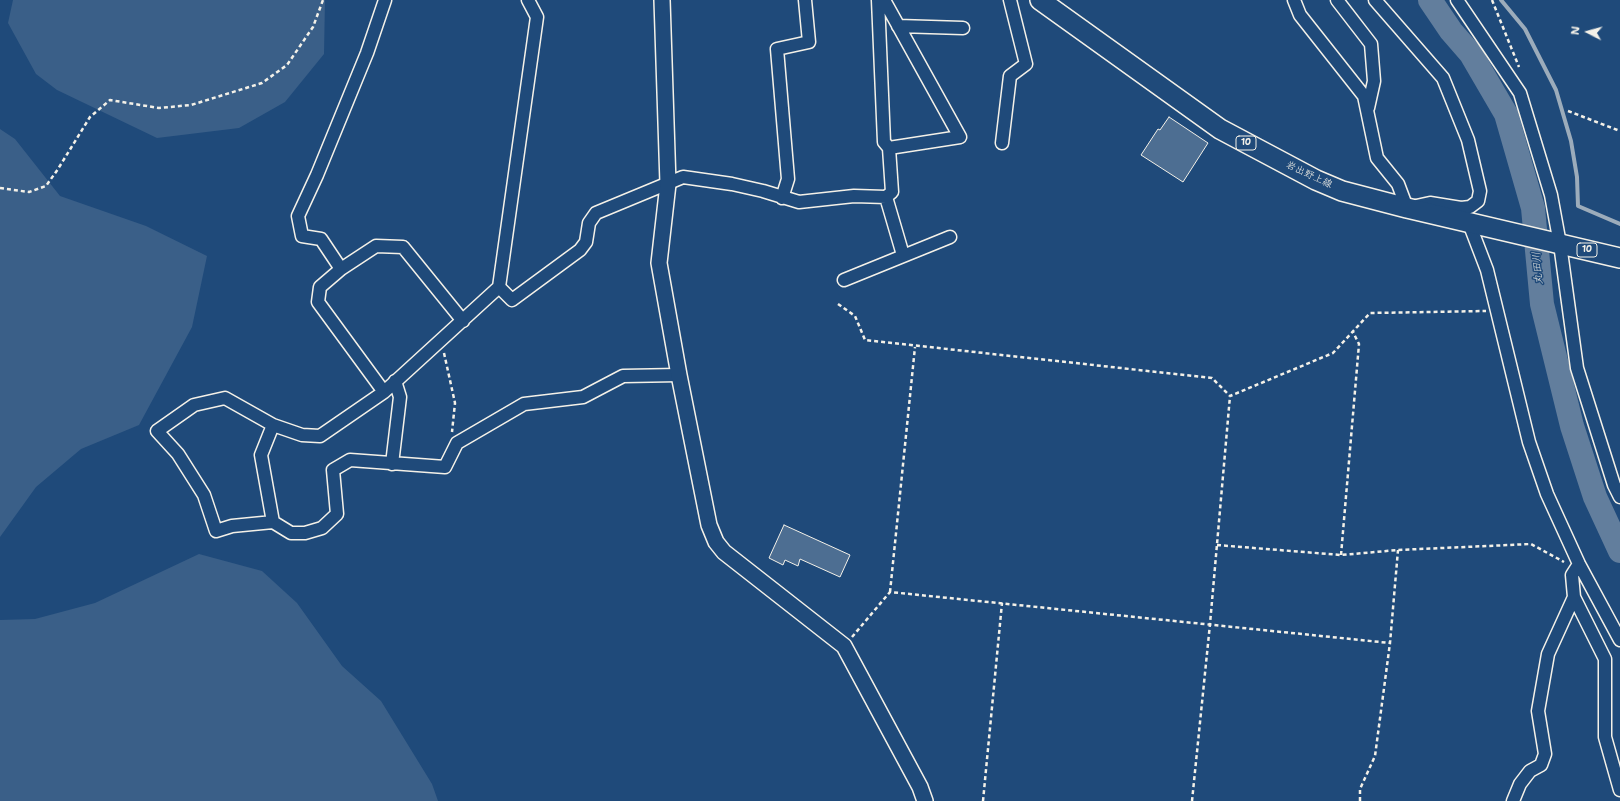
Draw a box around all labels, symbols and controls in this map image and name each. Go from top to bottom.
north arrow [1568,12,1608,52]
text: N [1568,26,1583,36]
road number: 10 [1236,136,1256,150]
street label: 岩出野上線 [1284,159,1334,191]
road number: 10 [1577,243,1597,257]
water label: 丸田川 [1530,251,1546,285]

